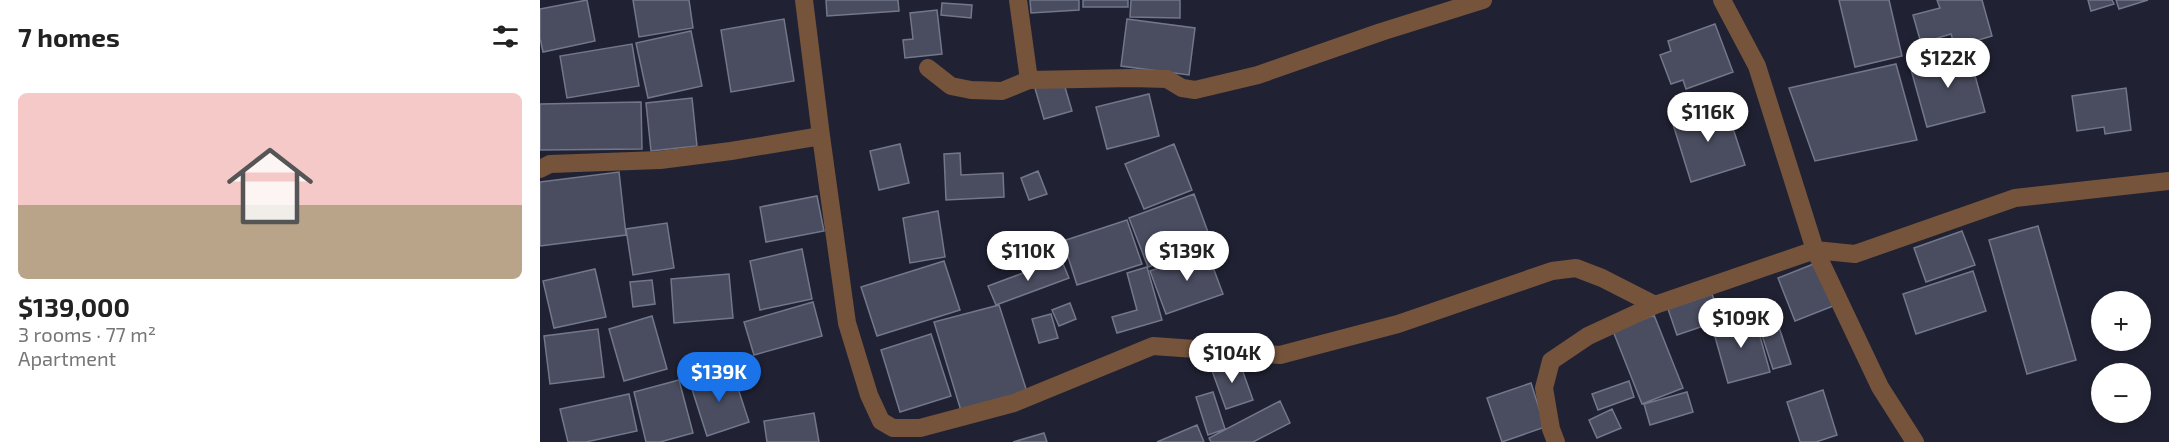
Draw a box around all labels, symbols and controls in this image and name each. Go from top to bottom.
icon: filters [489,20,522,53]
text: 7 homes [18,21,120,52]
pin: $122K [1906,38,1990,89]
text: $122K [1920,45,1976,69]
pin: $116K [1666,92,1750,143]
text: $116K [1681,99,1735,123]
icon: home [216,132,324,240]
pin: $110K [986,231,1070,282]
pin: $139K [1145,231,1229,282]
text: $110K [1001,238,1055,262]
text: $139K [1159,238,1215,262]
text: $139,000 [18,291,130,322]
map controls [2091,291,2151,423]
button: + [2091,291,2151,351]
pin: $109K [1699,298,1783,349]
text: $109K [1712,305,1770,329]
text: 3 rooms · 77 m² [18,322,156,346]
pin: $104K [1190,333,1274,384]
text: $104K [1203,340,1261,364]
text: Apartment [18,346,116,370]
pin: $139K [677,352,761,403]
text: $139K [691,359,747,383]
button: − [2091,363,2151,423]

